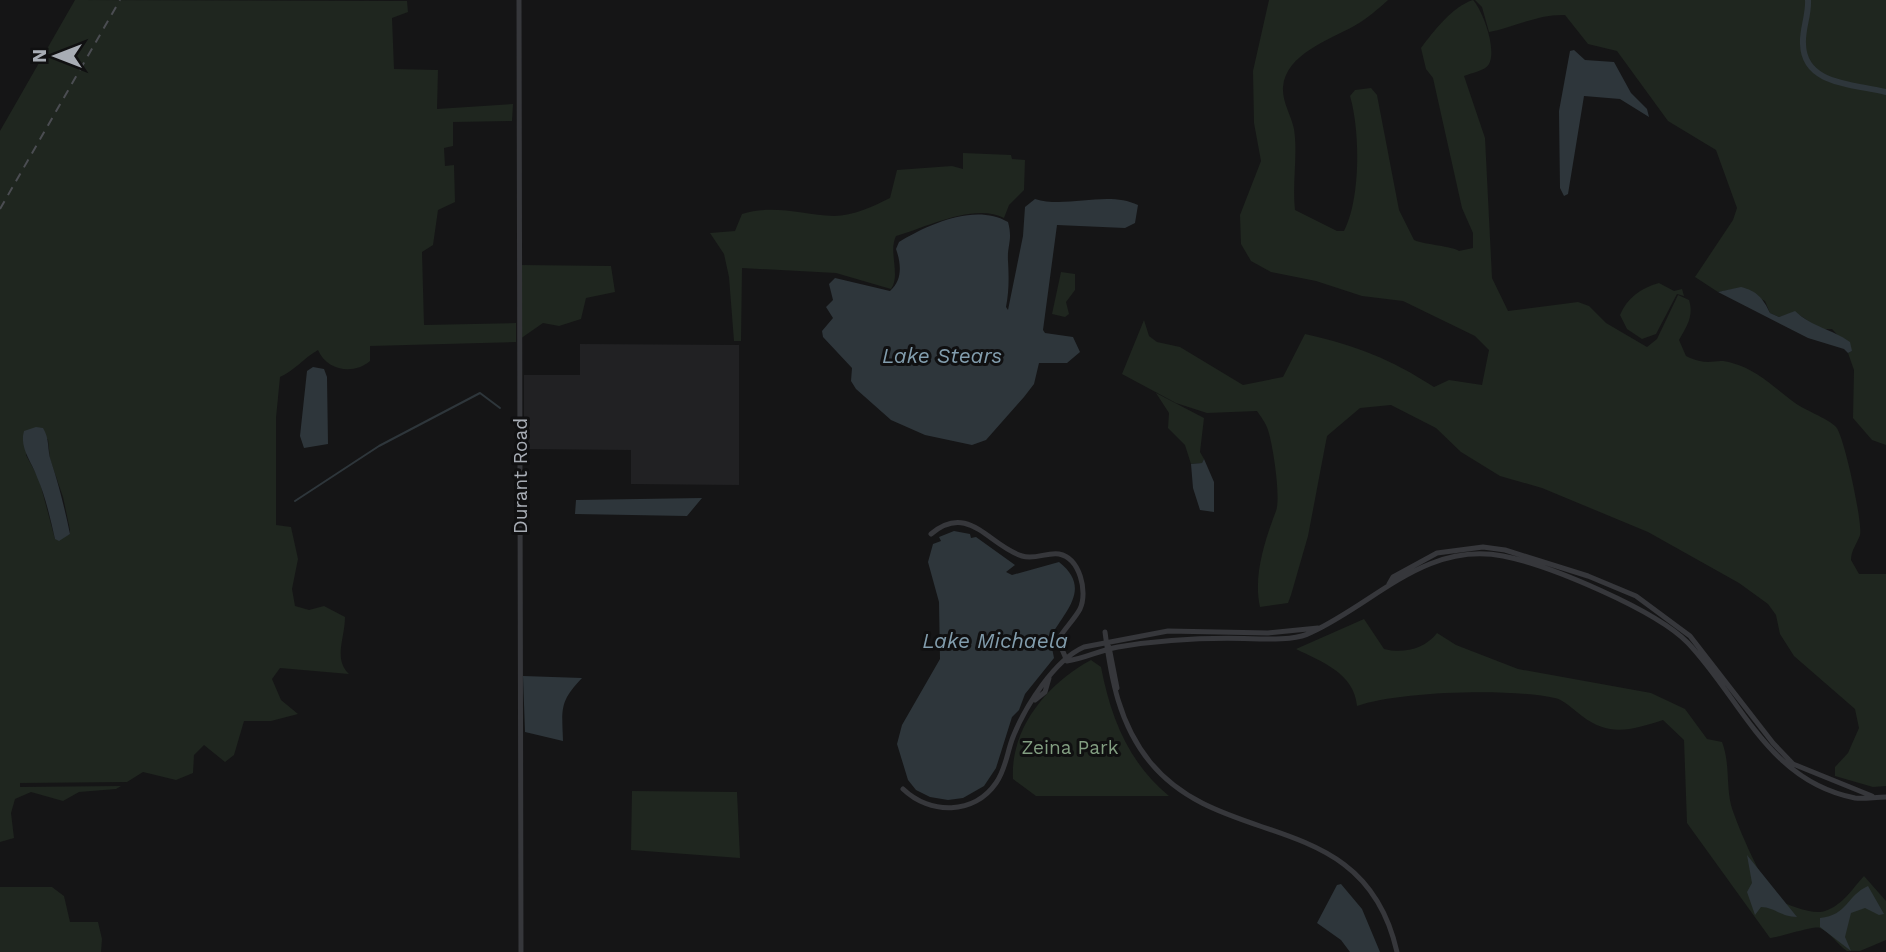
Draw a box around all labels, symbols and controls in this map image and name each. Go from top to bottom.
north arrow [21,21,91,91]
text: N [28,49,51,63]
water label: Lake Stears [882,343,1002,368]
street label: Durant Road [509,418,532,534]
water label: Lake Michaela [922,628,1068,653]
park label: Zeina Park [1022,736,1119,759]

